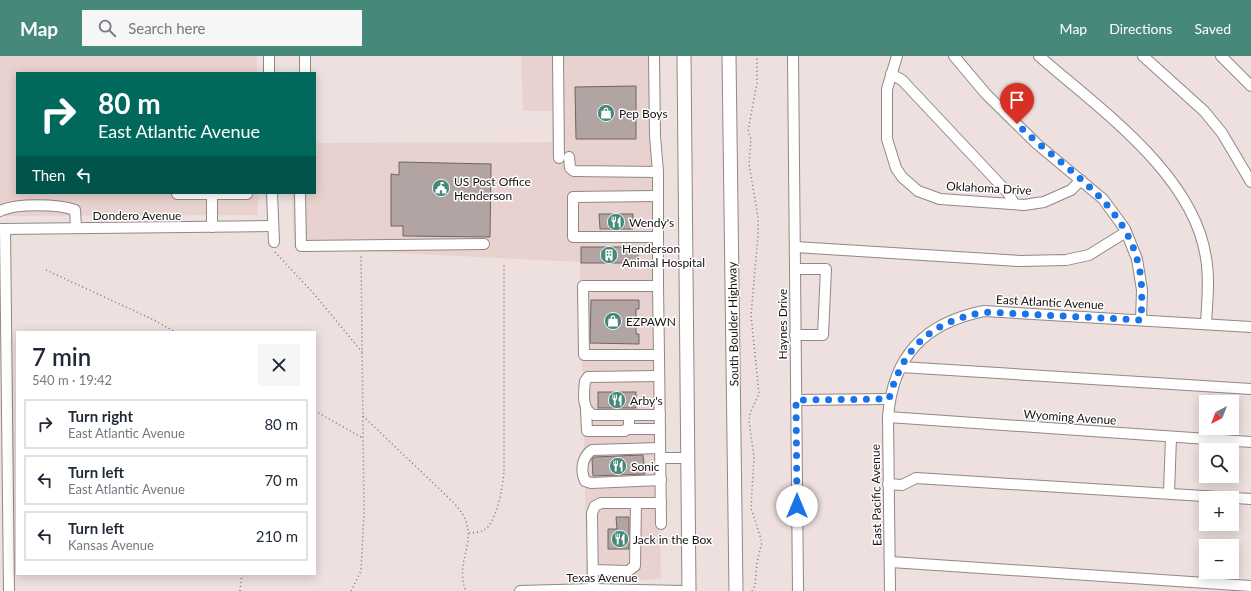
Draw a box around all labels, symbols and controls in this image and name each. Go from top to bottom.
search box [82,10,362,46]
text: Map [20,17,58,40]
icon: search [96,17,118,39]
text: Search here [128,19,206,37]
text: Map [1060,20,1087,37]
text: Directions [1109,20,1172,37]
text: Saved [1194,20,1231,37]
pin [1000,83,1034,124]
text: 80 m [98,86,161,120]
icon: right [32,88,84,140]
icon: arrive [1006,89,1028,111]
shop icon: Pep Boys [596,103,616,123]
place label: Pep Boys [619,106,668,121]
text: East Atlantic Avenue [98,120,260,142]
icon: left [73,164,95,186]
text: Then [32,166,65,184]
place label: US Post Office Henderson [454,174,531,203]
public building icon: US Post Office Henderson [431,178,451,198]
street label: Oklahoma Drive [946,178,1032,198]
street label: Dondero Avenue [93,208,181,223]
restaurant icon: Wendy's [606,212,626,232]
place label: Wendy's [629,215,674,230]
place label: Henderson Animal Hospital [622,241,705,270]
building icon: Henderson Animal Hospital [599,245,619,265]
street label: South Boulder Highway [724,261,742,386]
street label: Haynes Drive [775,289,790,359]
street label: East Atlantic Avenue [996,292,1104,312]
shop icon: EZPAWN [603,311,623,331]
place label: EZPAWN [626,314,676,329]
text: 7 min [32,342,91,371]
button: close [258,344,300,386]
text: 540 m · 19:42 [32,372,112,388]
restaurant icon: Arby's [607,390,627,410]
place label: Arby's [630,393,663,408]
north arrow [1199,395,1239,435]
map controls [1199,395,1239,579]
street label: Wyoming Avenue [1023,406,1117,428]
text: Turn right [68,407,133,425]
icon: right [34,413,56,435]
text: 80 m [264,415,298,433]
text: East Atlantic Avenue [68,425,185,441]
button: search [1199,443,1239,483]
street label: East Pacific Avenue [868,444,884,546]
restaurant icon: Sonic [608,456,628,476]
place label: Sonic [631,459,660,474]
text: Turn left [68,463,124,481]
icon: left [34,469,56,491]
text: 70 m [264,471,298,489]
text: East Atlantic Avenue [68,481,185,497]
position arrow [776,485,818,527]
button: + [1199,491,1239,531]
text: Turn left [68,519,124,537]
icon: left [34,525,56,547]
text: 210 m [256,527,298,545]
restaurant icon: Jack in the Box [610,529,630,549]
place label: Jack in the Box [633,532,712,547]
text: Kansas Avenue [68,537,154,553]
button: − [1199,539,1239,579]
street label: Texas Avenue [566,570,638,585]

